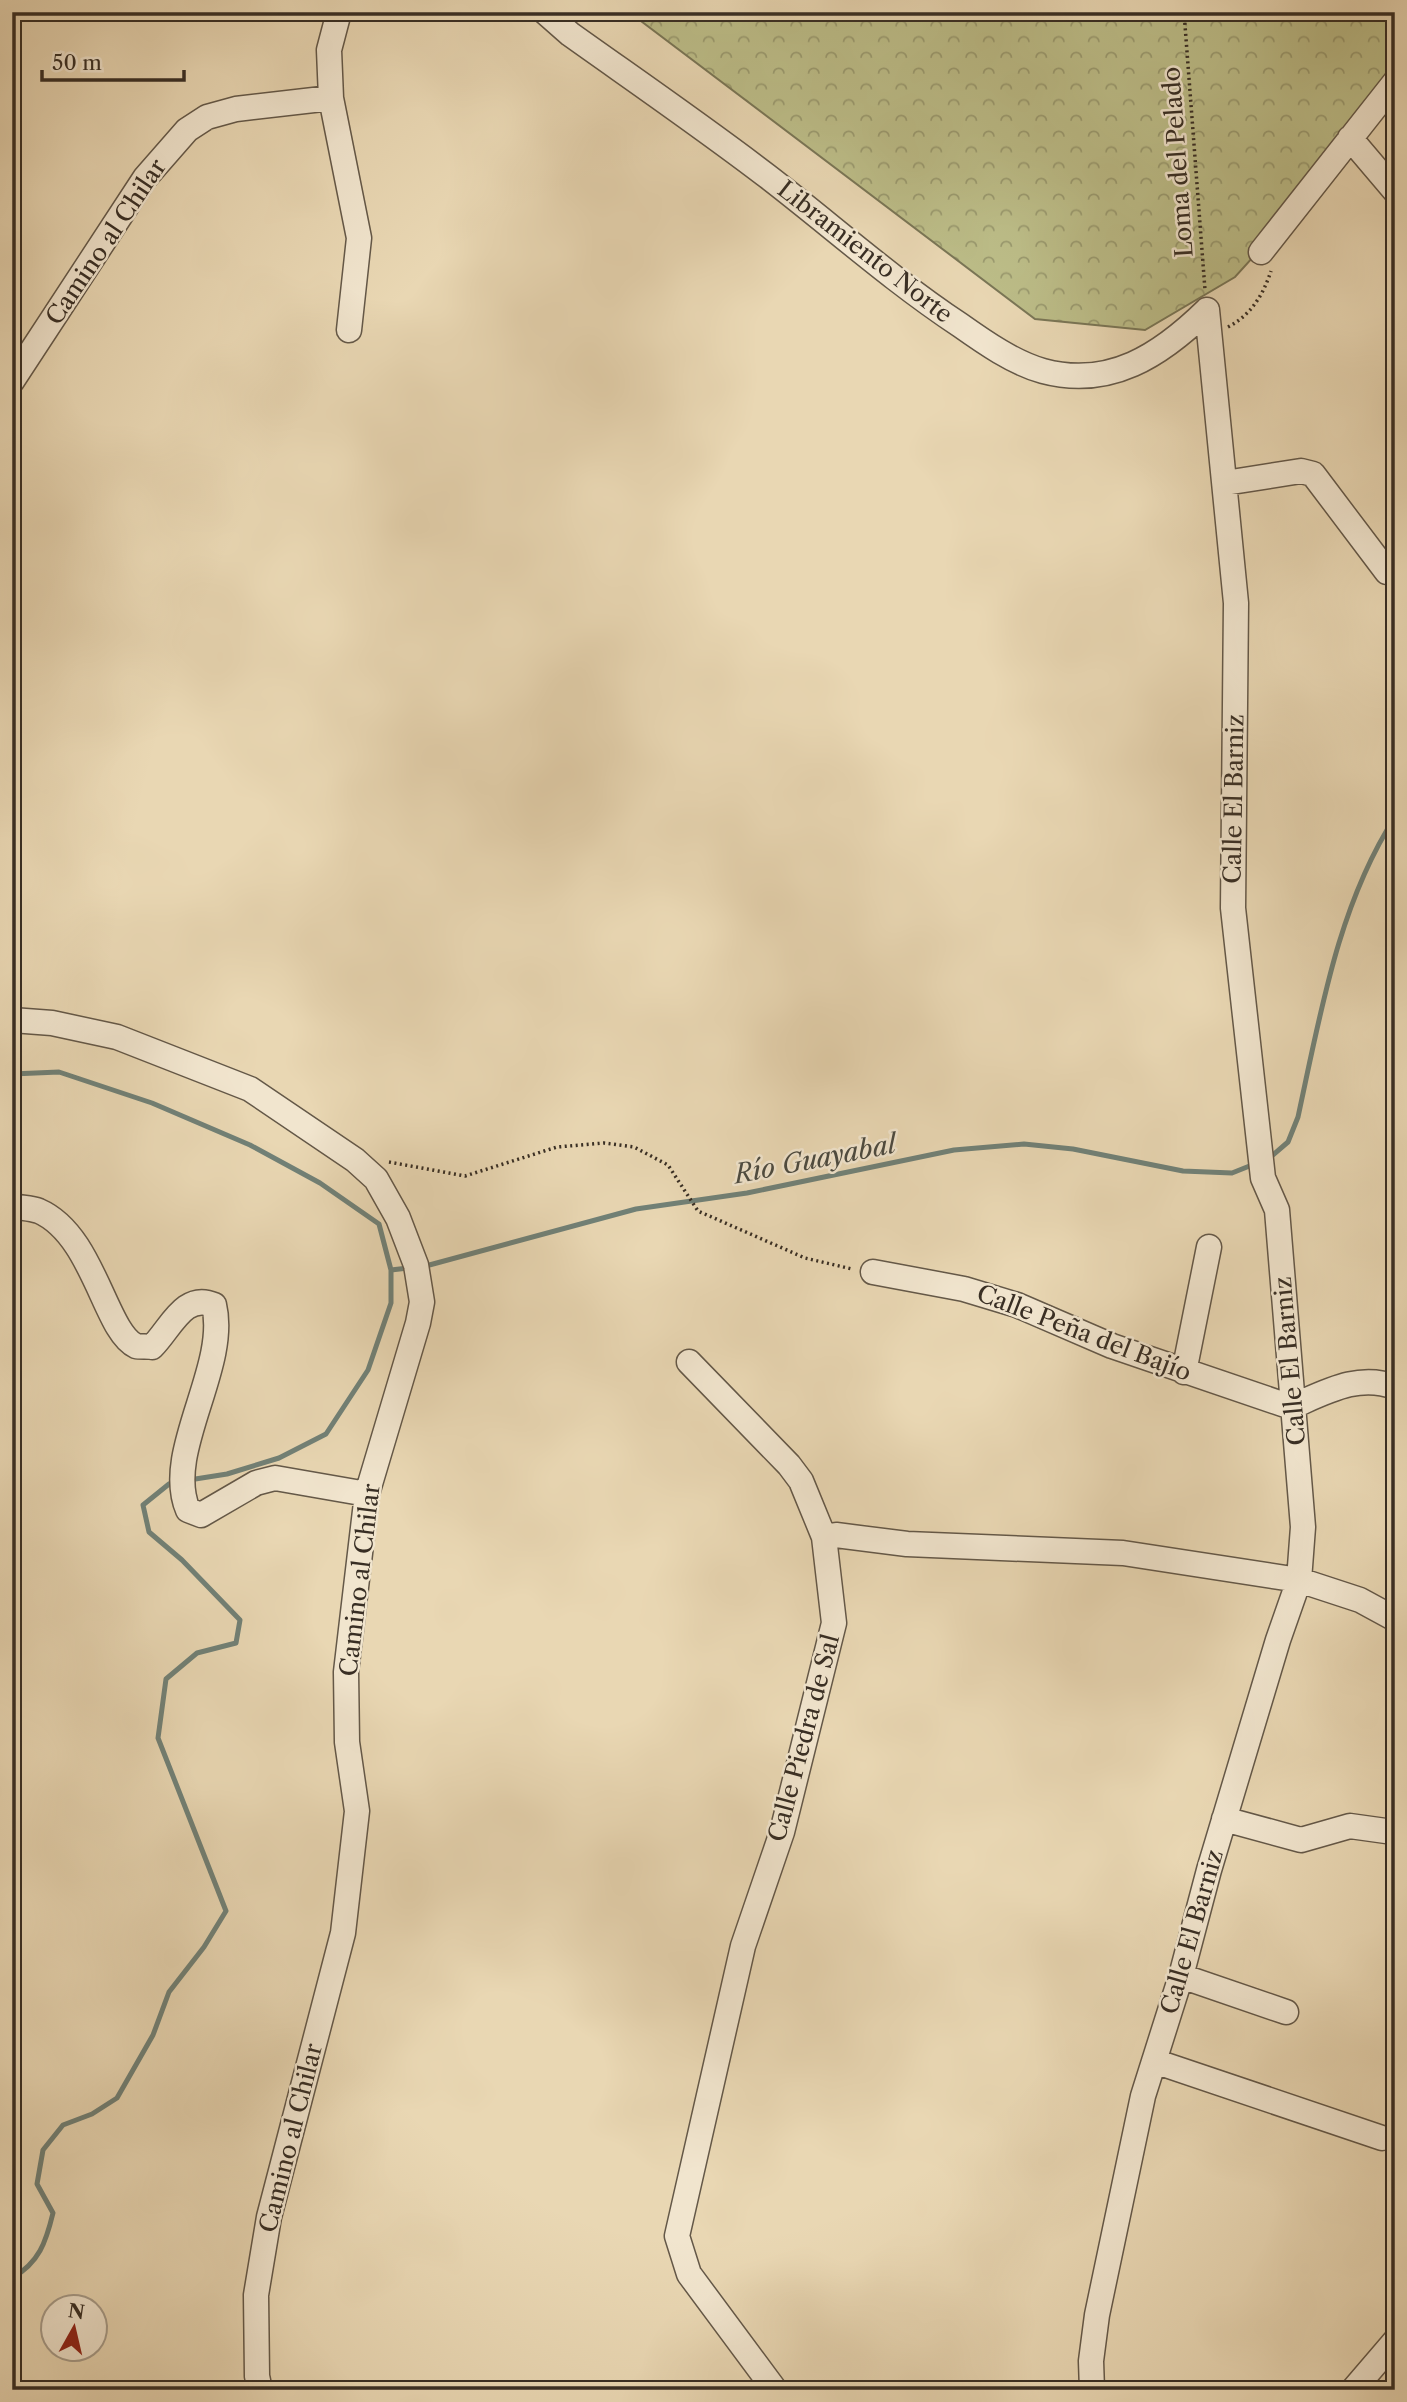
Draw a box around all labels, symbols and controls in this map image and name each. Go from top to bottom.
scale bar [42,38,184,82]
text: 50 m [52,50,102,75]
street label: Loma del Pelado [1156,66,1199,258]
street label: Camino al Chilar [39,153,172,330]
street label: Libramiento Norte [772,174,958,329]
street label: Calle El Barniz [1218,714,1249,884]
water label: Río Guayabal [729,1127,901,1191]
street label: Calle El Barniz [1268,1275,1311,1447]
street label: Calle Peña del Bajío [973,1278,1195,1387]
street label: Camino al Chilar [333,1482,386,1678]
street label: Calle Piedra de Sal [762,1631,845,1845]
street label: Calle El Barniz [1154,1846,1229,2017]
street label: Camino al Chilar [253,2040,328,2235]
north arrow [38,2294,108,2364]
text: N [67,2299,86,2324]

